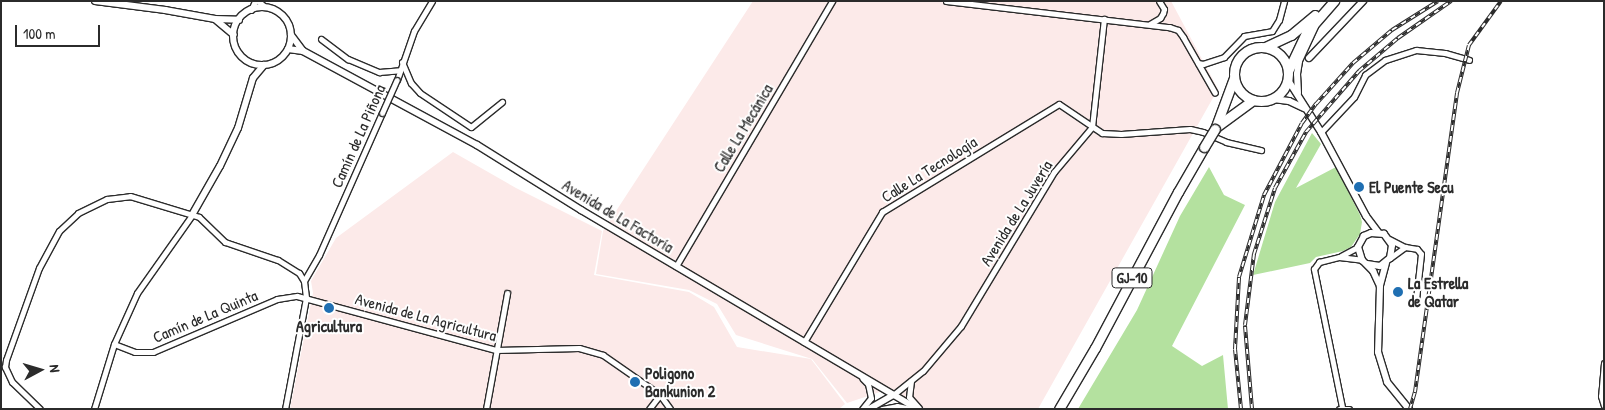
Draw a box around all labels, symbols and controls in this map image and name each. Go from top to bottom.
scale bar [18,15,102,47]
text: 100 m [23,23,56,44]
street label: Calle La Mecánica [709,80,777,176]
street label: Camín de La Piñona [327,81,389,191]
street label: Calle La Tecnología [878,132,980,206]
street label: Avenida de La Juvería [976,157,1056,269]
street label: Avenida de La Factoría [559,175,677,257]
place label: El Puente Secu [1369,177,1454,197]
marker: El Puente Secu [1353,181,1365,193]
road number: GJ-10 [1111,266,1153,290]
place label: La Estrella de Qatar [1408,273,1468,311]
street label: Camín de La Quinta [150,285,260,347]
marker: La Estrella de Qatar [1392,286,1404,298]
street label: Avenida de La Agricultura [353,289,499,345]
marker: Agricultura [323,302,335,314]
place label: Agricultura [296,316,362,336]
north arrow [15,345,65,395]
place label: Poligono Bankunion 2 [645,363,715,401]
text: N [46,364,65,373]
marker: Poligono Bankunion 2 [629,376,641,388]

